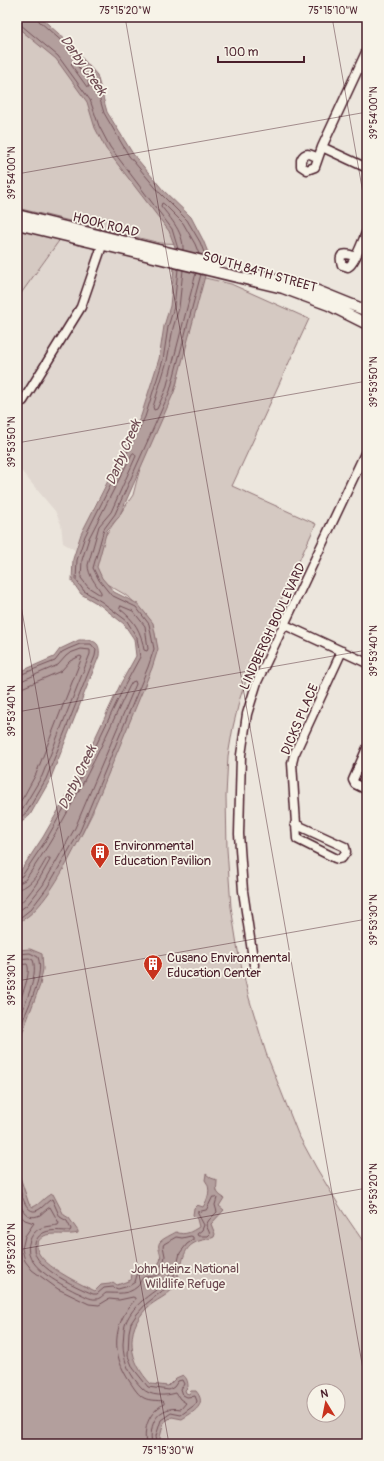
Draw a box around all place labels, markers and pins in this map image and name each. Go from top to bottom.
place label: Environmental Education Pavilion [114,838,211,869]
building icon: Environmental Education Pavilion [89,841,111,869]
place label: Cusano Environmental Education Center [167,950,291,981]
building icon: Cusano Environmental Education Center [142,953,164,981]

